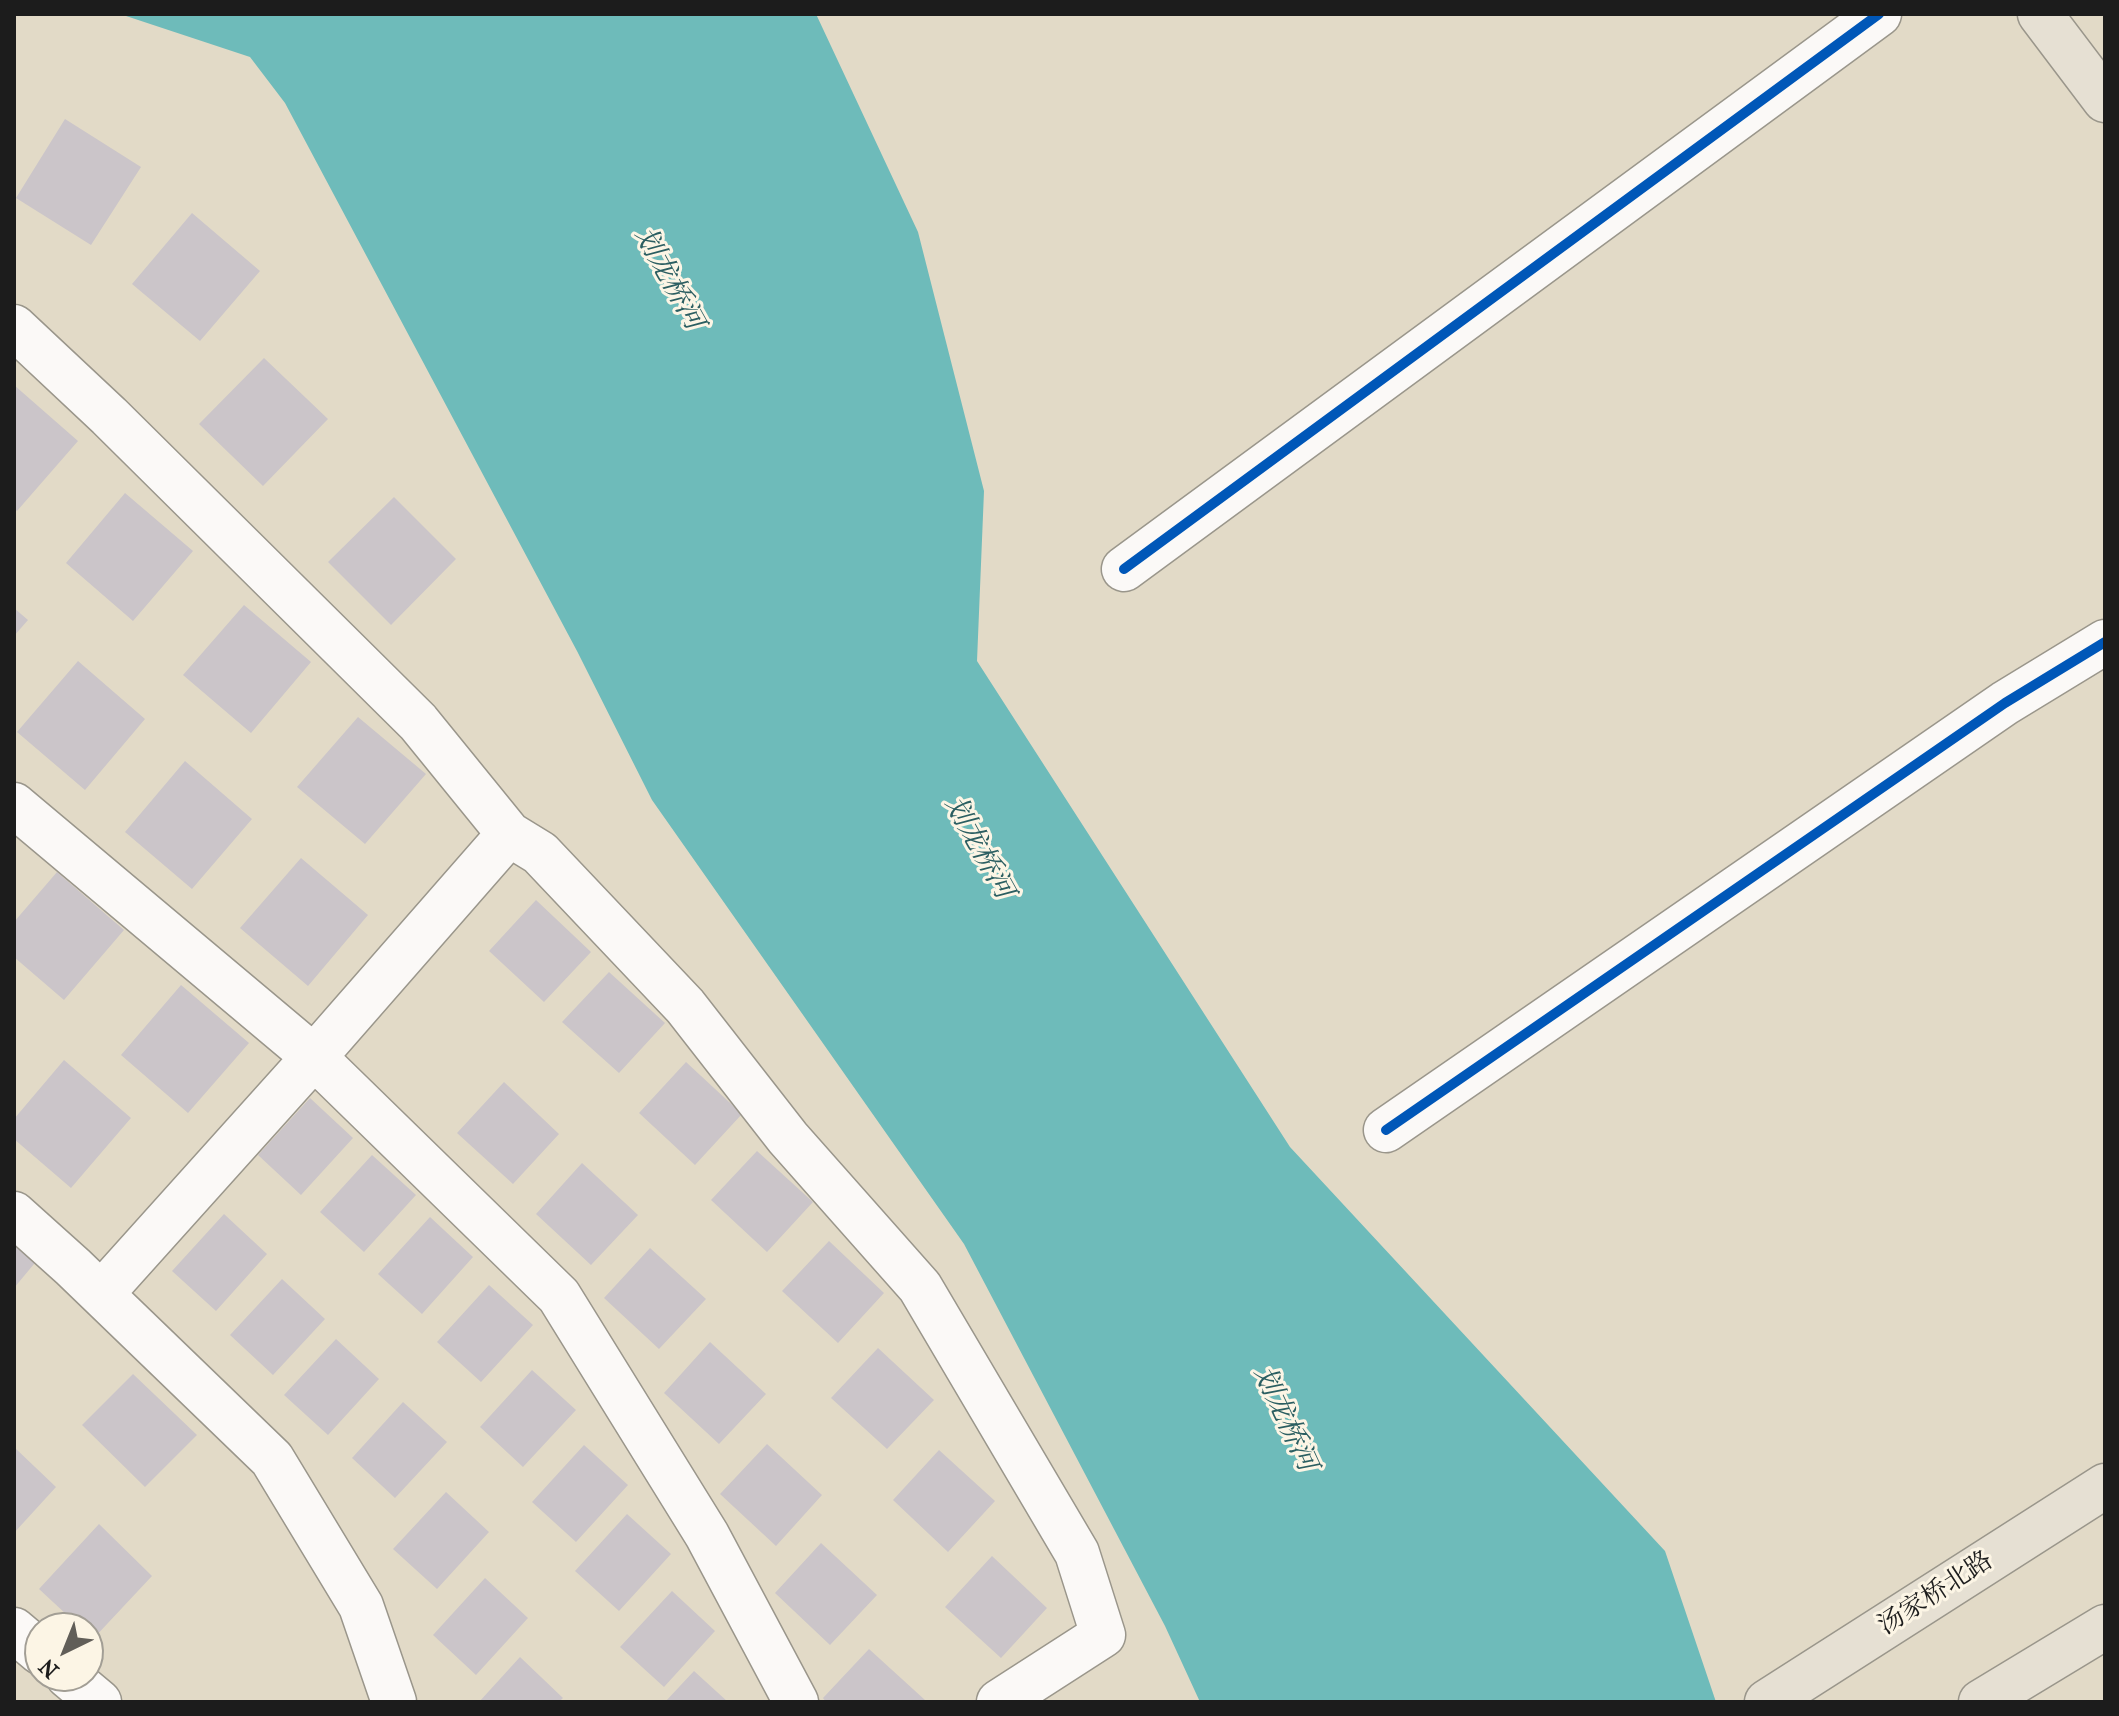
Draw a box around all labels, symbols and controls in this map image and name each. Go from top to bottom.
water label: 划龙桥河 [626,222,710,336]
water label: 划龙桥河 [936,791,1020,905]
water label: 划龙桥河 [1245,1361,1323,1477]
street label: 汤家桥北路 [1873,1546,1999,1642]
north arrow [24,1612,104,1692]
text: N [34,1653,64,1683]

